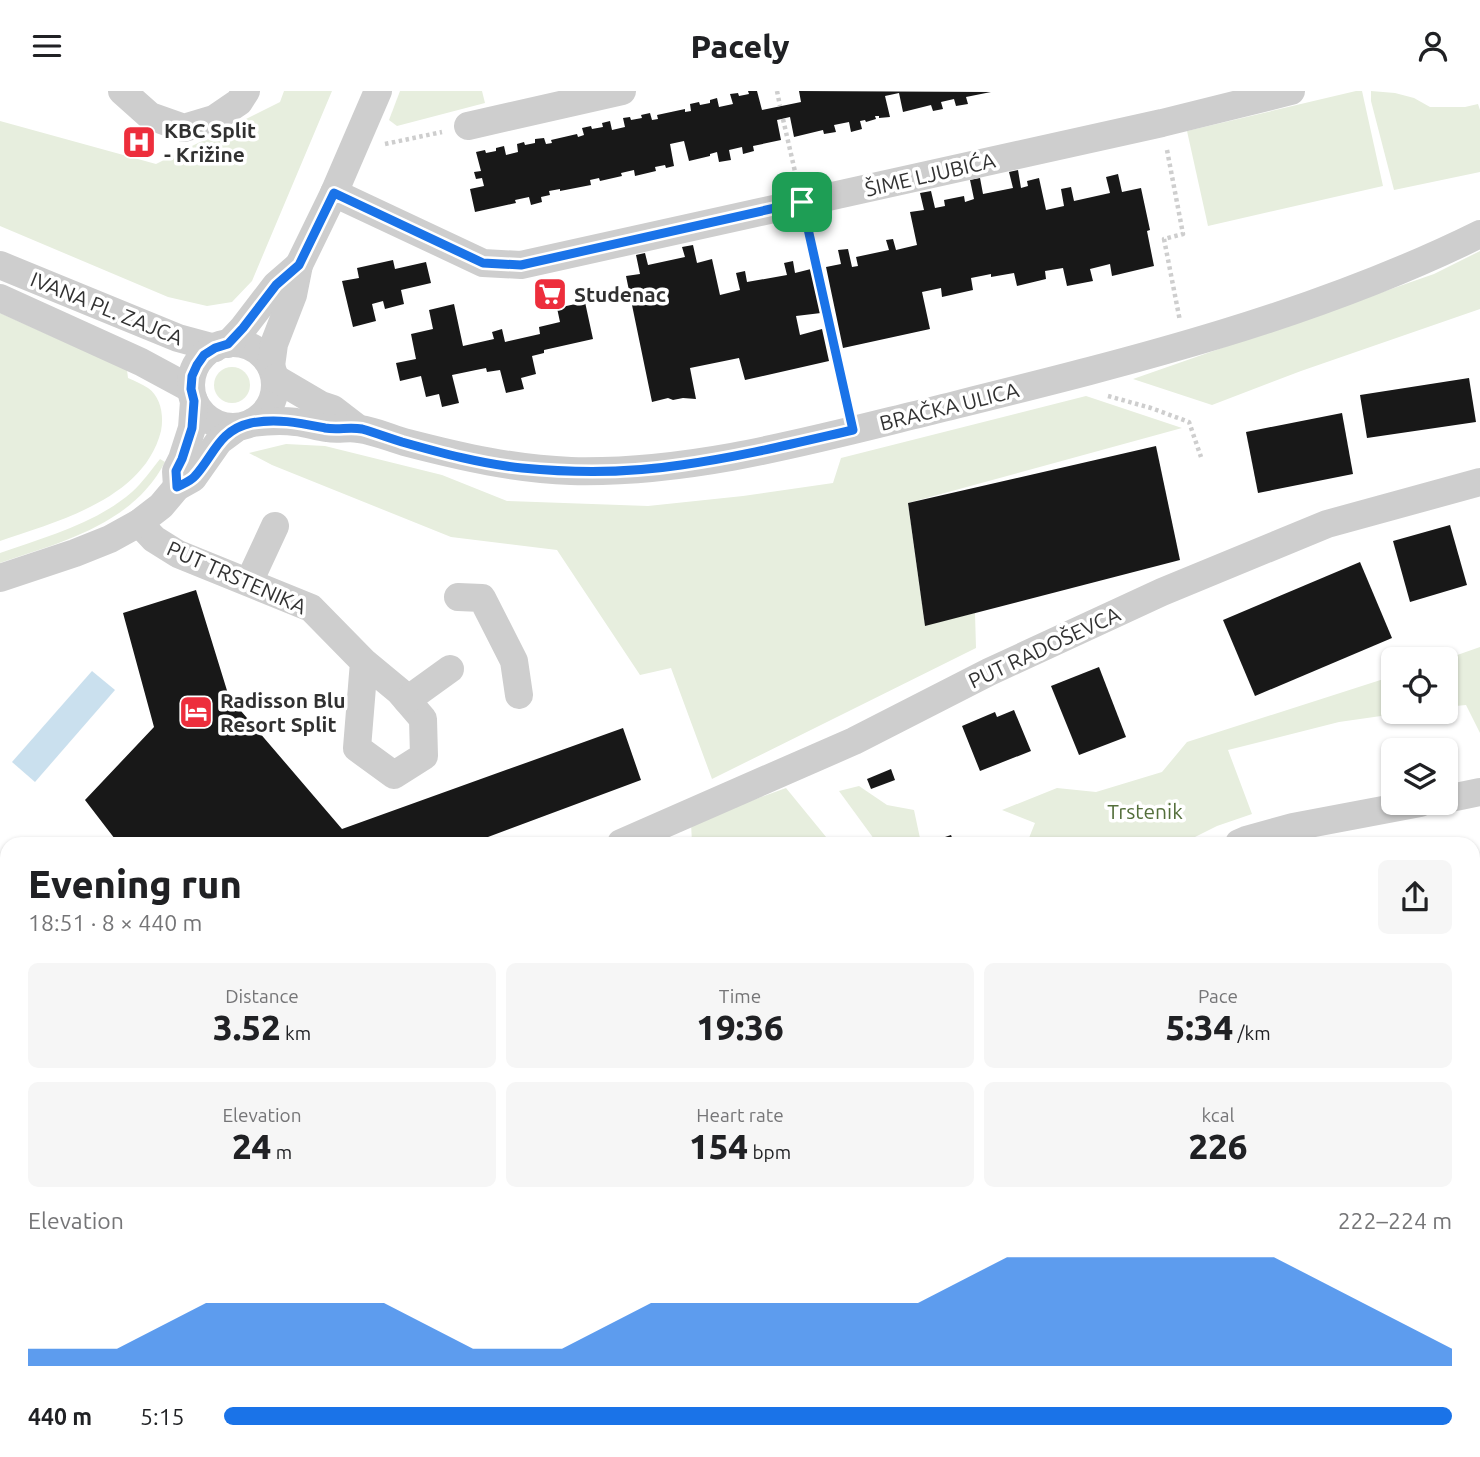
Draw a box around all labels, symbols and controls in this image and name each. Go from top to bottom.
icon: menu [28,27,66,65]
icon: person [1414,27,1452,65]
text: Pacely [691,28,789,64]
place label: KBC Split - Križine [164,118,256,166]
hospital icon: KBC Split - Križine [120,123,158,161]
street label: ŠIME LJUBIĆA [863,147,998,201]
pin [772,172,832,232]
icon: arrive [783,183,821,221]
street label: IVANA PL. ZAJCA [27,266,187,350]
supermarket icon: Studenac [531,275,569,313]
place label: Studenac [574,282,666,306]
street label: BRAČKA ULICA [877,377,1021,435]
street label: PUT TRSTENIKA [164,536,311,619]
street label: PUT RADOŠEVCA [964,601,1124,693]
map controls [1381,647,1458,815]
button: locate [1381,647,1458,724]
place label: Radisson Blu Resort Split [220,688,346,736]
hotel icon: Radisson Blu Resort Split [177,693,215,731]
button: layers [1381,738,1458,815]
park label: Trstenik [1107,799,1183,823]
button: share [1378,860,1452,934]
text: Evening run [28,863,242,905]
text: 18:51 · 8 × 440 m [28,910,202,935]
text: Distance [225,985,299,1007]
text: Time [719,985,761,1007]
text: Pace [1198,985,1238,1007]
text: 3.52 [213,1007,281,1047]
text: 19:36 [696,1007,784,1047]
text: 5:34 [1165,1007,1233,1047]
text: km [281,1022,311,1044]
text: /km [1233,1022,1271,1044]
text: Elevation [222,1104,302,1126]
text: Heart rate [696,1104,784,1126]
text: kcal [1202,1104,1234,1126]
text: 24 [232,1126,271,1166]
text: 154 [689,1126,748,1166]
text: 226 [1188,1126,1248,1166]
text: m [271,1141,292,1163]
text: bpm [748,1141,791,1163]
text: Elevation [28,1208,124,1233]
text: 222–224 m [1338,1208,1452,1233]
text: 440 m [28,1404,92,1429]
text: 5:15 [140,1404,185,1429]

